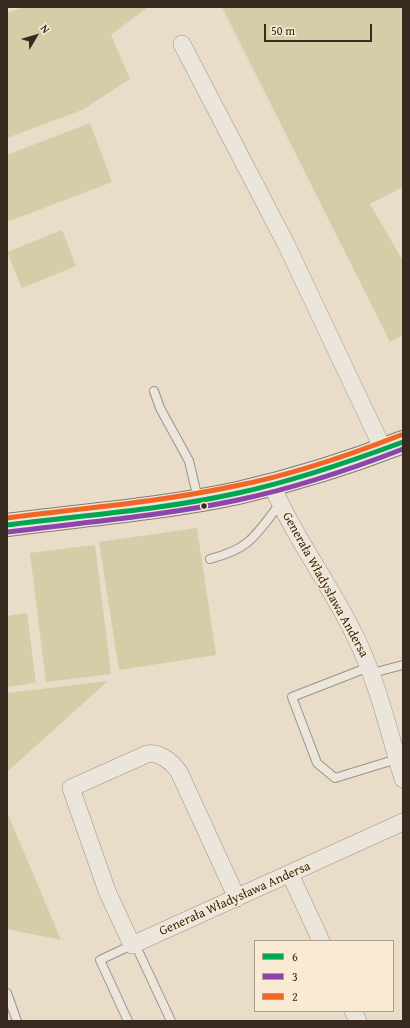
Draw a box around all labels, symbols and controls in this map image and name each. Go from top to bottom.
north arrow [16,16,56,56]
scale bar [266,16,374,42]
text: N [37,21,54,36]
text: 50 m [271,22,295,39]
unlabelled marker [199,501,209,511]
street label: Generała Władysława Andersa [279,510,371,660]
street label: Generała Władysława Andersa [157,859,313,939]
legend [254,940,394,1012]
text: 6 [292,948,298,965]
text: 3 [292,968,298,985]
text: 2 [292,988,298,1005]

